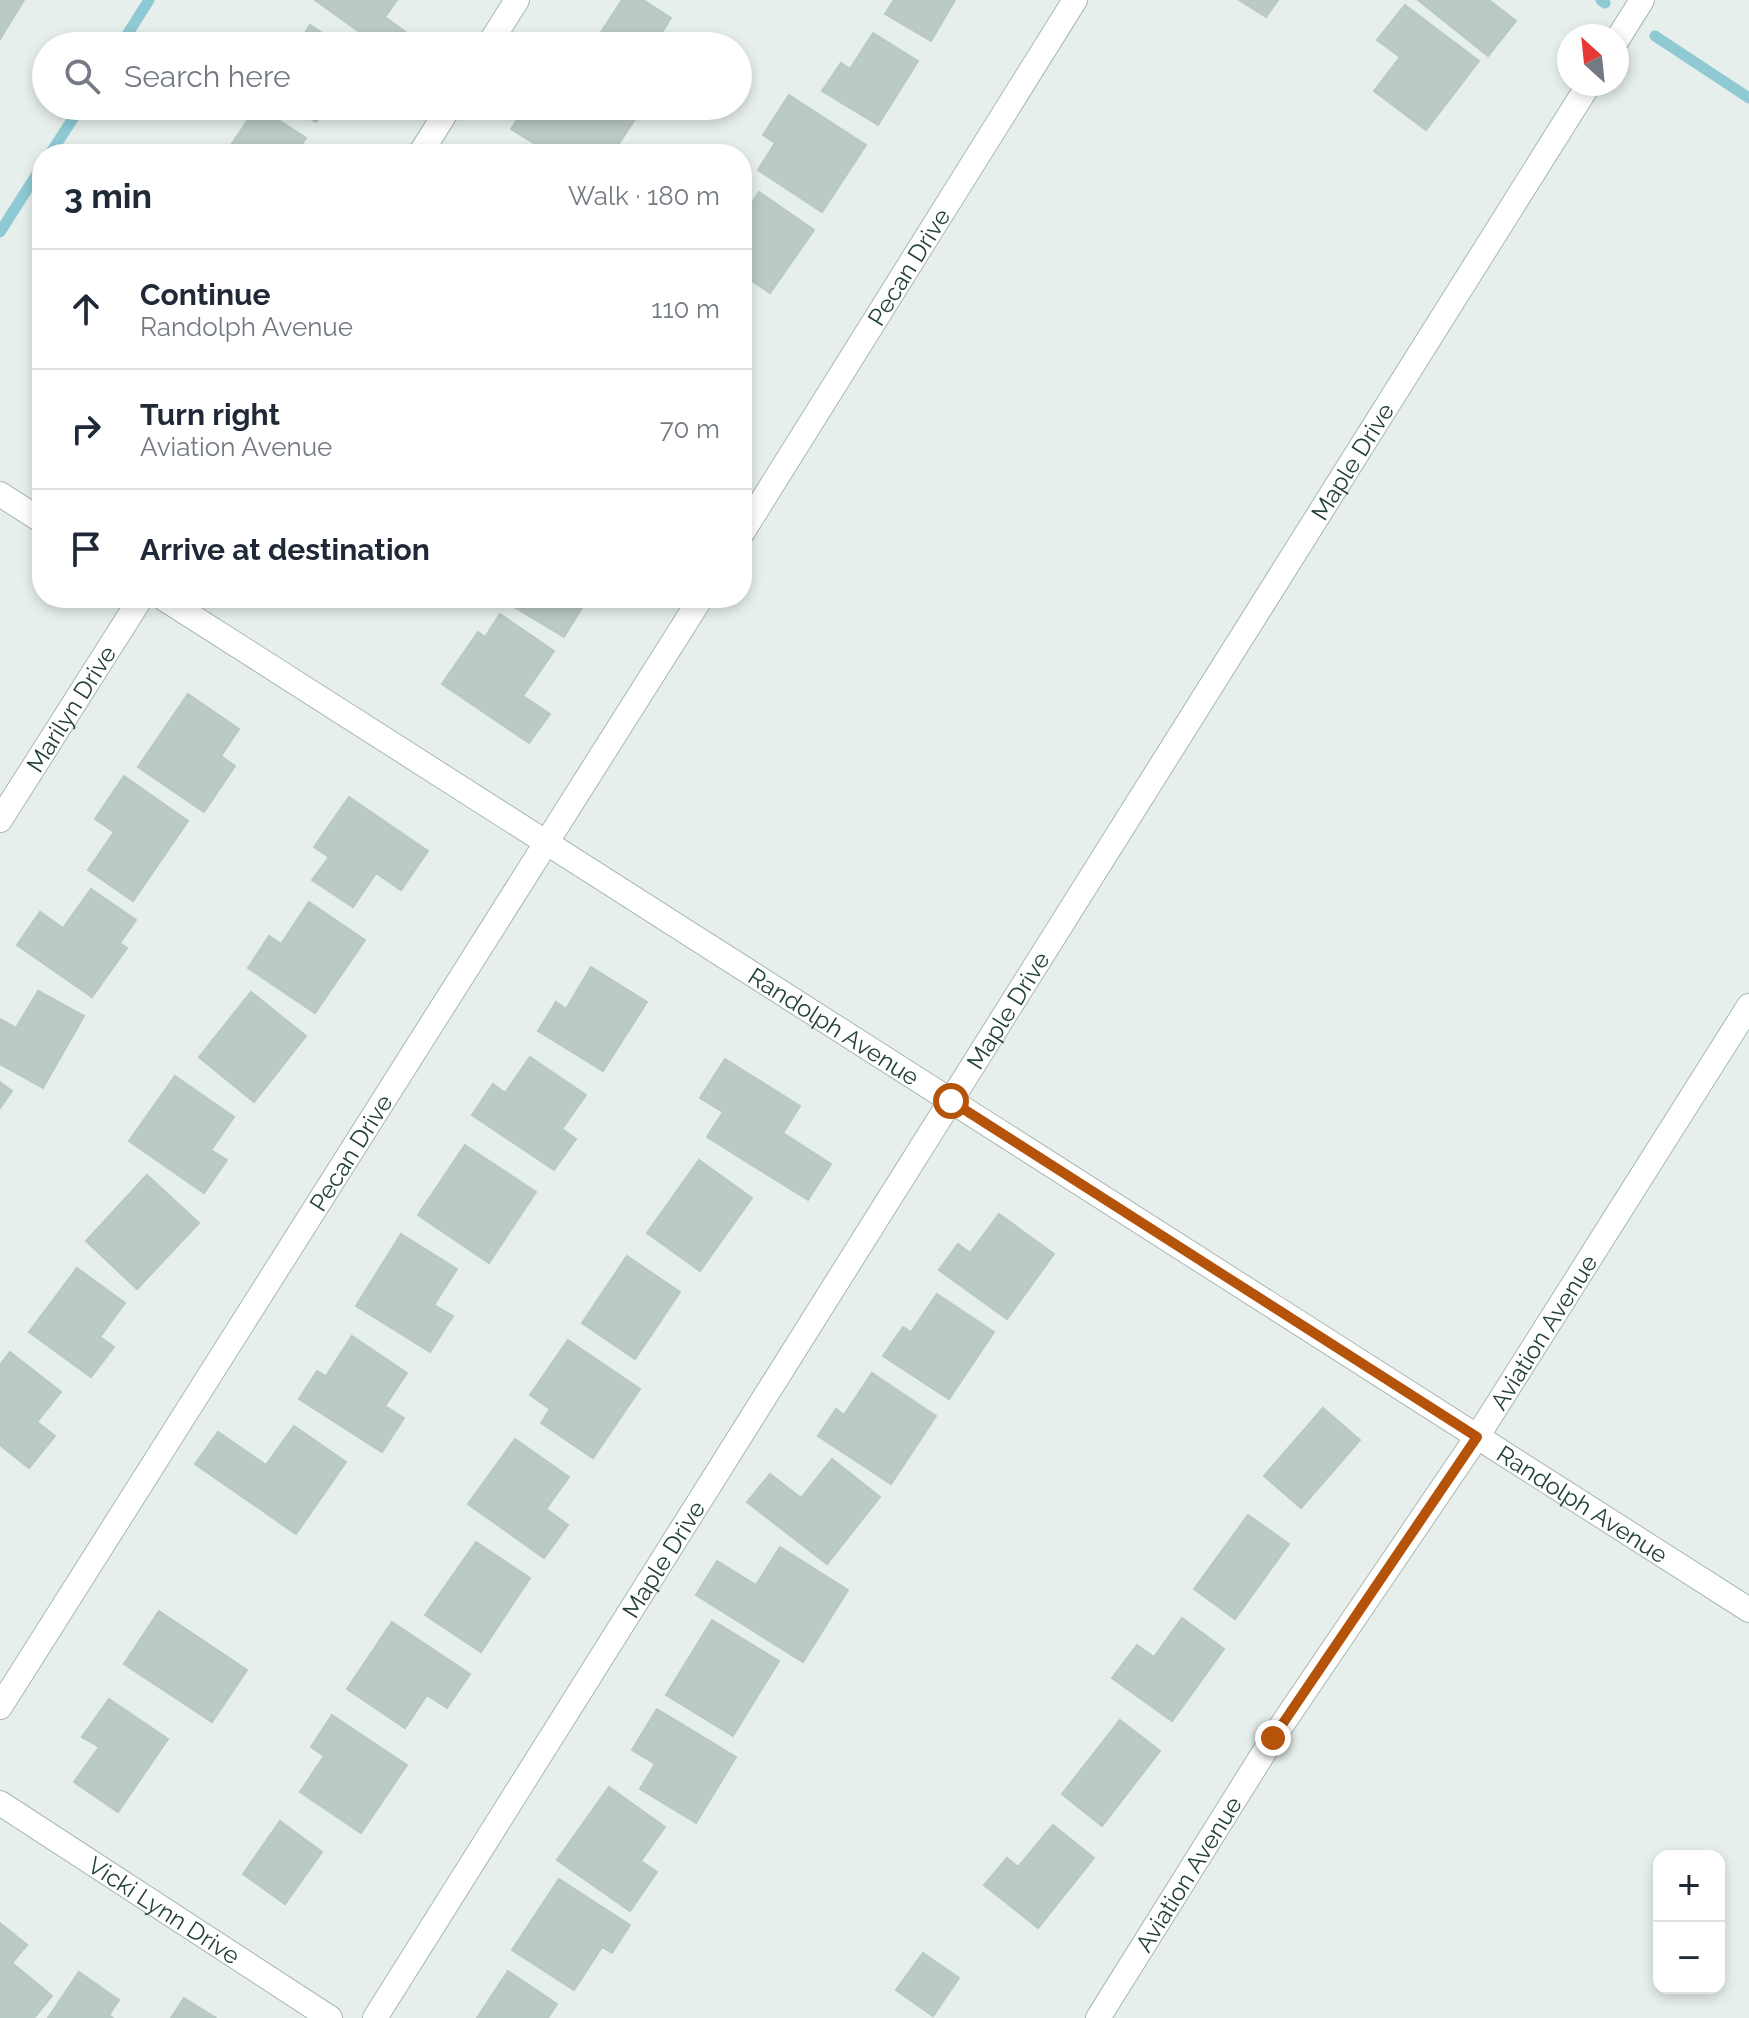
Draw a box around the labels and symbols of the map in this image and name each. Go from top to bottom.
north arrow [1557,24,1629,96]
street label: Pecan Drive [861,203,956,331]
street label: Maple Drive [1305,397,1400,525]
street label: Marilyn Drive [20,640,122,777]
street label: Maple Drive [960,946,1055,1074]
street label: Randolph Avenue [743,961,925,1091]
route start [933,1083,969,1119]
street label: Pecan Drive [303,1089,398,1216]
street label: Aviation Avenue [1484,1249,1603,1415]
street label: Randolph Avenue [1492,1439,1673,1569]
street label: Maple Drive [616,1495,711,1623]
route end [1255,1720,1291,1756]
street label: Aviation Avenue [1129,1791,1247,1957]
street label: Vicki Lynn Drive [83,1850,246,1970]

